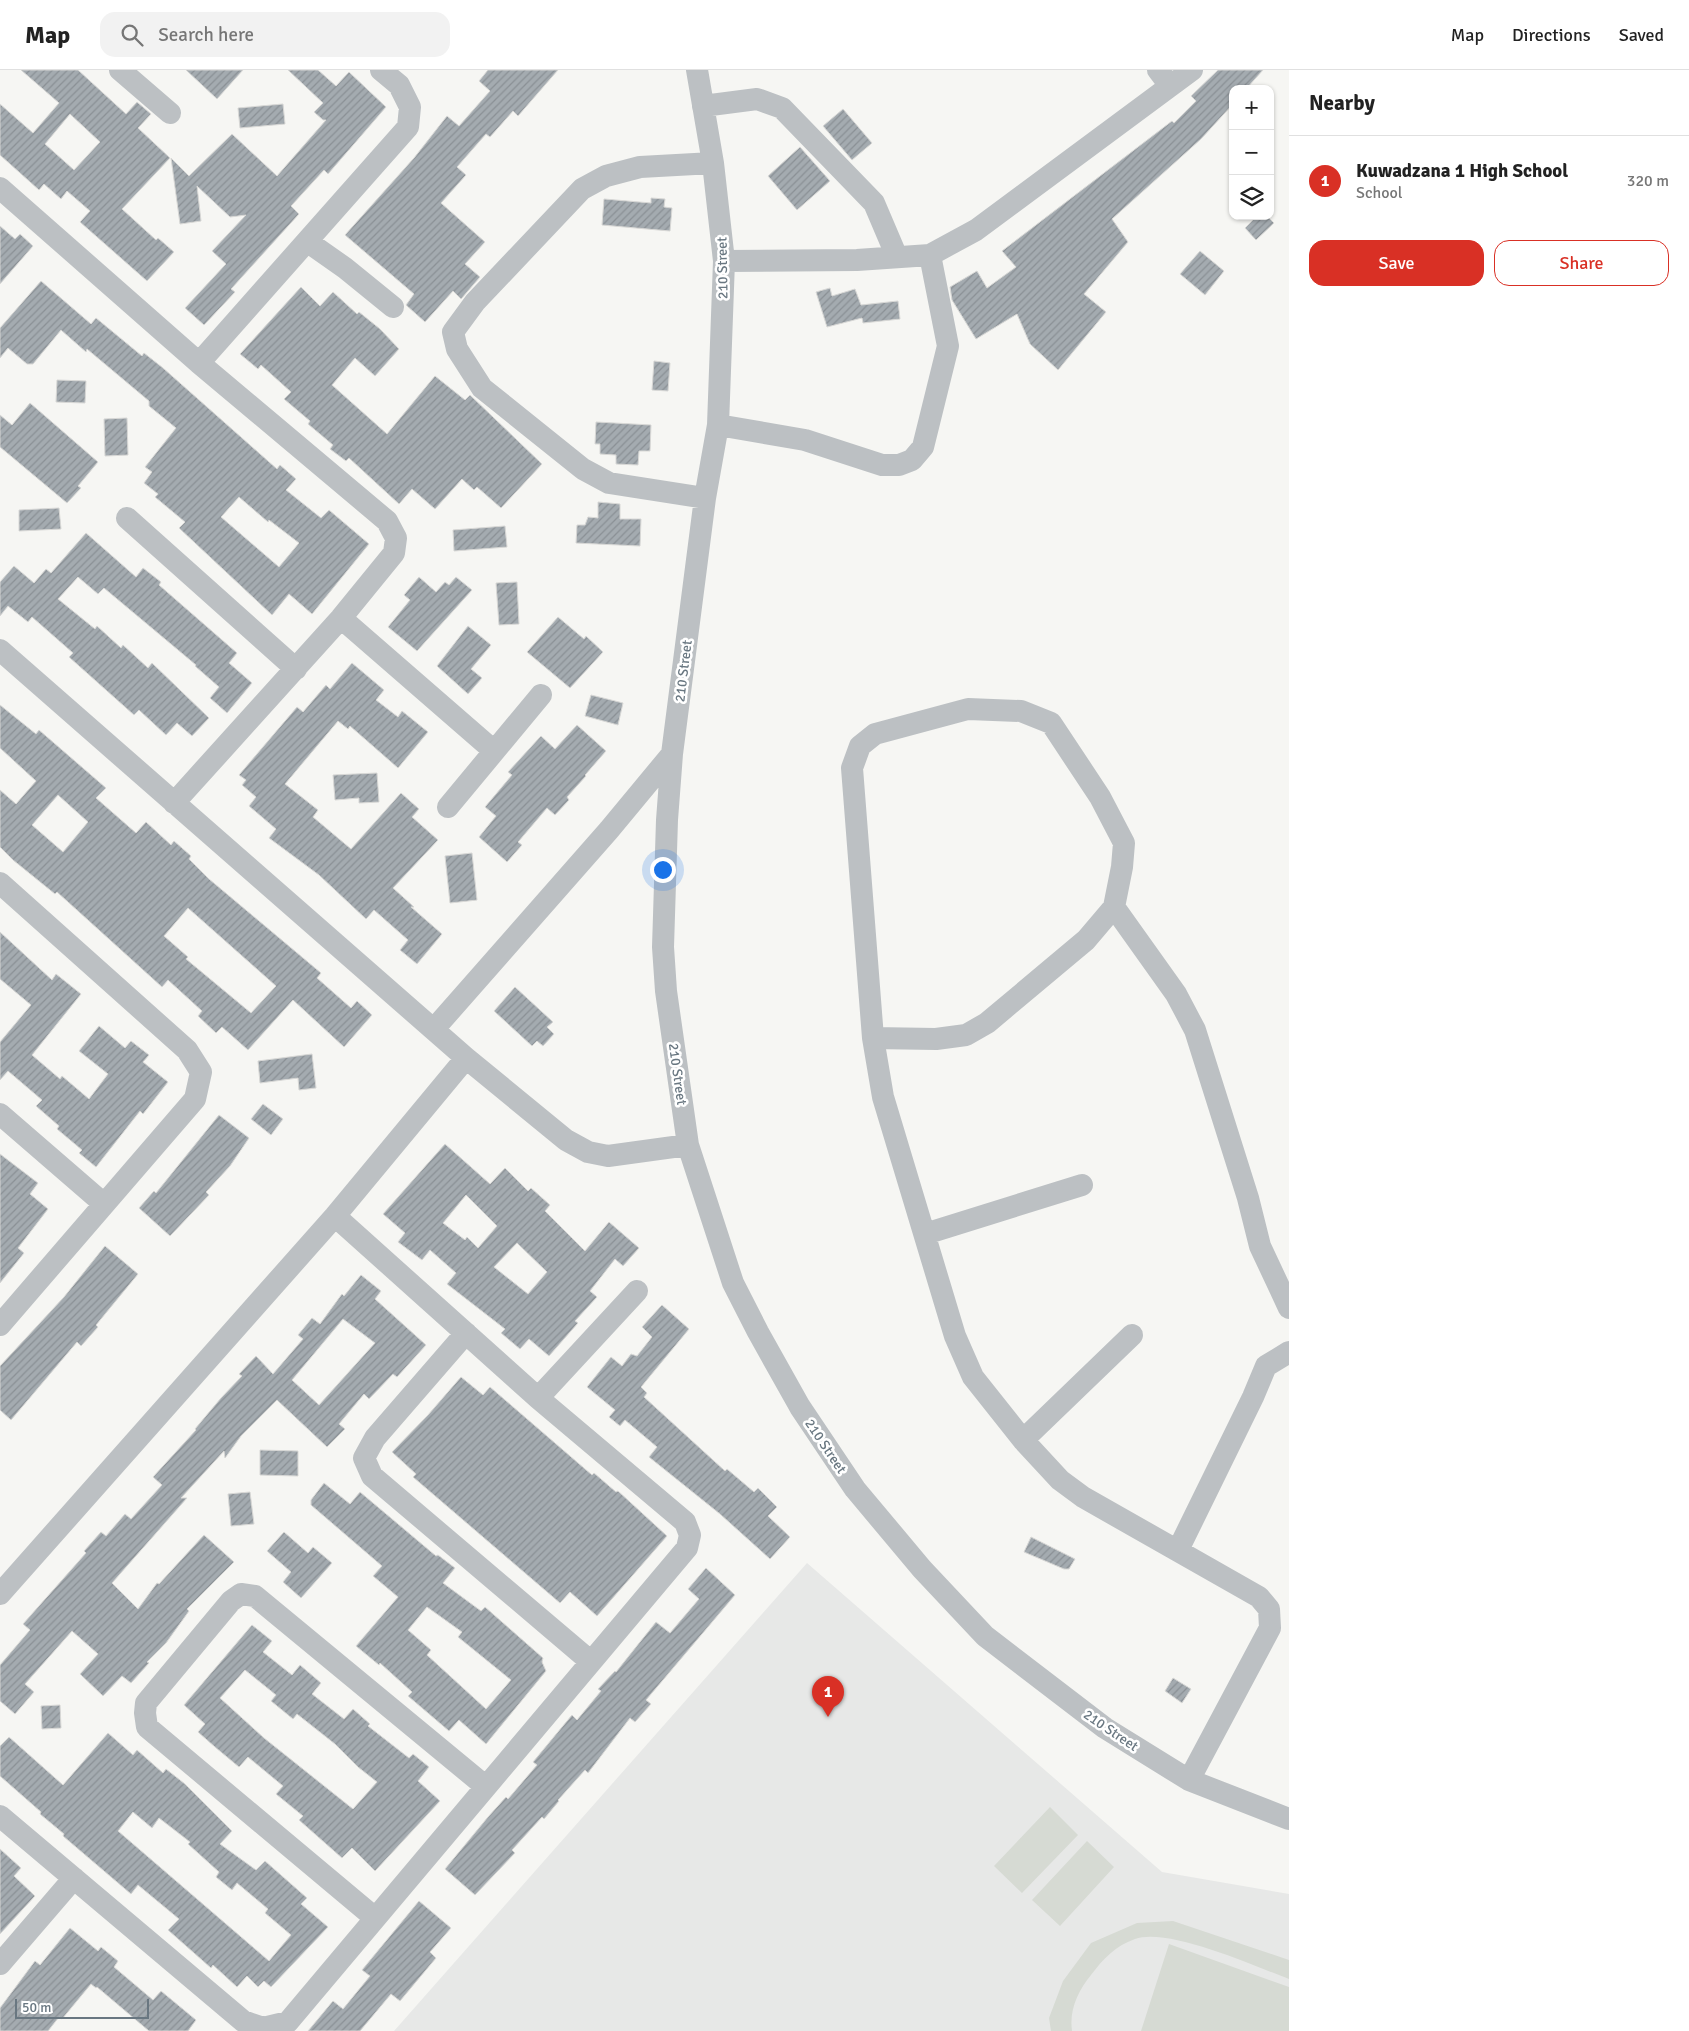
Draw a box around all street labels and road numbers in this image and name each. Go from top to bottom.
street label: 210 Street [713,237,732,299]
street label: 210 Street [671,639,696,703]
street label: 210 Street [665,1042,690,1106]
street label: 210 Street [801,1416,850,1477]
street label: 210 Street [1080,1706,1141,1755]

